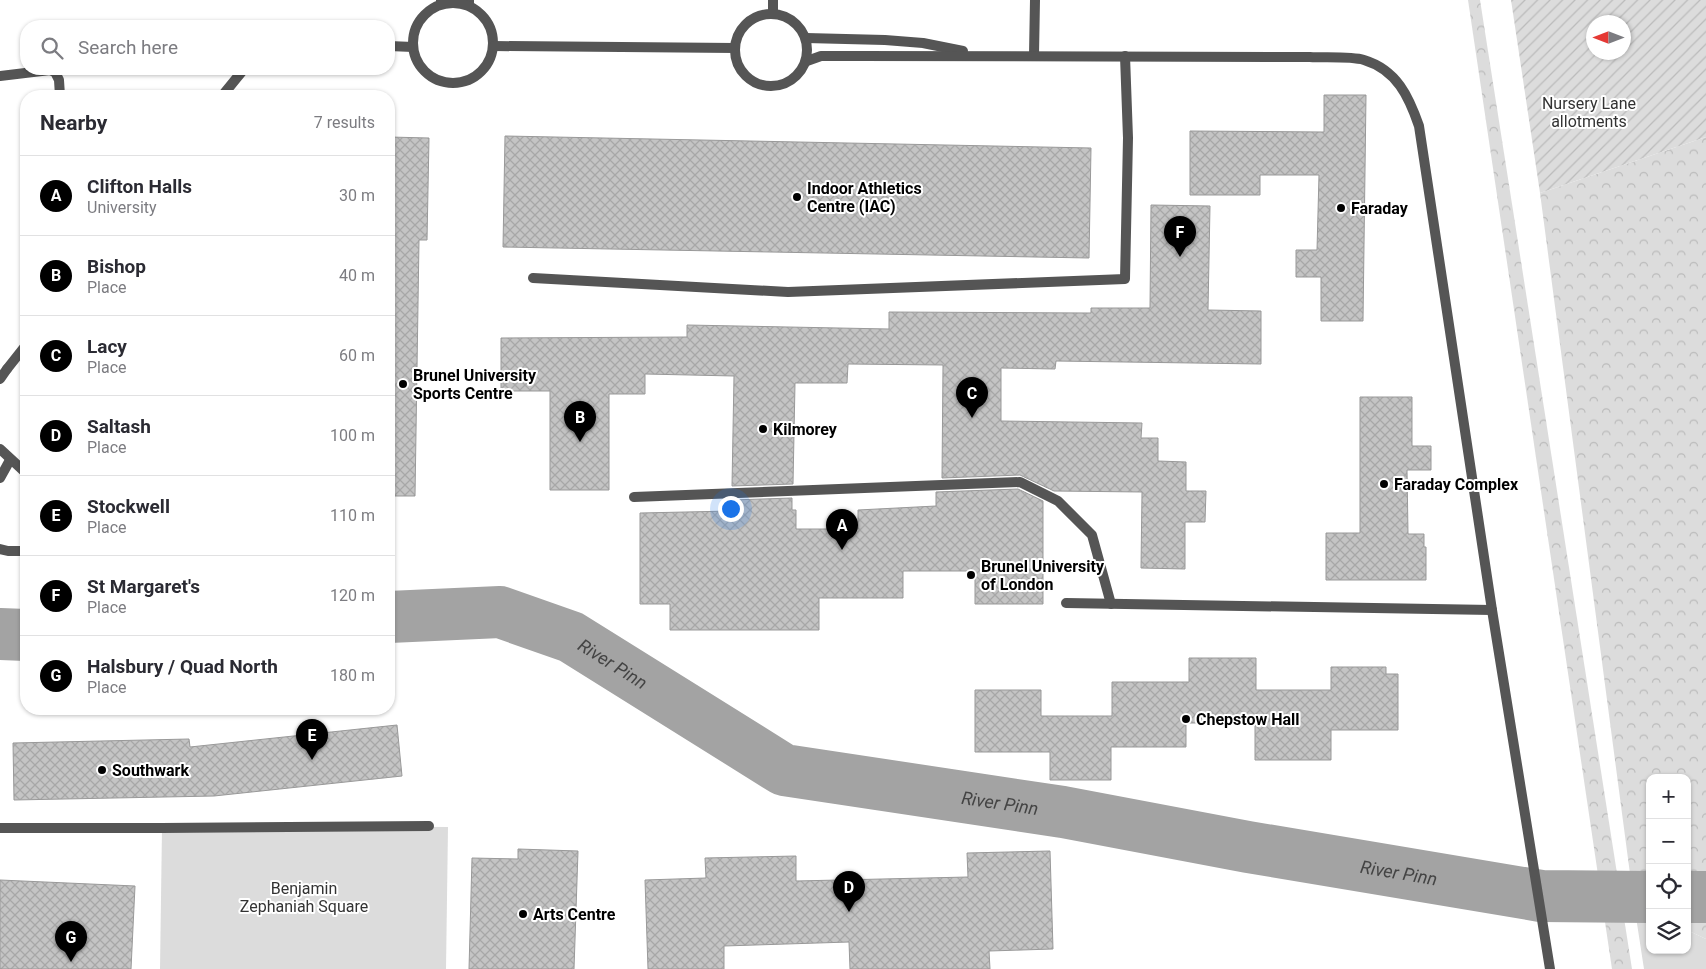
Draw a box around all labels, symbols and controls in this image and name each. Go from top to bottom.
north arrow [1586,15,1631,60]
search box [20,20,395,75]
icon: search [38,34,66,62]
text: Search here [78,36,178,59]
park label: Nursery Lane allotments [1542,94,1636,131]
text: Nearby [40,111,107,135]
text: 7 results [314,113,375,132]
text: Clifton Halls [87,175,192,198]
place label: Indoor Athletics Centre (IAC) [807,179,922,216]
text: A [51,186,61,205]
text: 30 m [339,186,375,205]
marker: Indoor Athletics Centre (IAC) [791,191,803,203]
text: University [87,198,157,217]
place label: Faraday [1351,199,1409,218]
marker: Faraday [1335,202,1347,214]
pin: F [1164,216,1196,257]
text: Bishop [87,255,146,278]
text: B [51,266,61,285]
text: 40 m [339,266,375,285]
text: Place [87,278,127,297]
text: Lacy [87,335,127,358]
text: C [51,346,61,365]
text: 60 m [339,346,375,365]
text: Place [87,358,127,377]
place label: Brunel University Sports Centre [413,366,537,403]
pin: C [956,377,988,418]
marker: Brunel University Sports Centre [397,378,409,390]
pin: B [564,401,596,442]
text: Saltash [87,415,151,438]
place label: Kilmorey [773,420,838,439]
marker: Kilmorey [757,423,769,435]
text: D [51,426,61,445]
text: 100 m [330,426,375,445]
text: Place [87,438,127,457]
place label: Faraday Complex [1394,475,1519,494]
marker: Faraday Complex [1378,478,1390,490]
text: Stockwell [87,495,170,518]
your location [718,496,744,522]
text: E [52,506,61,525]
text: 110 m [330,506,375,525]
pin: A [826,509,858,550]
text: Place [87,518,127,537]
place label: Brunel University of London [981,557,1105,594]
marker: Brunel University of London [965,569,977,581]
text: St Margaret's [87,575,200,598]
text: F [52,586,60,605]
text: 120 m [330,586,375,605]
text: Place [87,598,127,617]
water label: River Pinn [575,634,652,693]
text: Halsbury / Quad North [87,655,278,678]
text: G [51,666,61,685]
text: 180 m [330,666,375,685]
text: Place [87,678,127,697]
place label: Chepstow Hall [1196,710,1300,729]
marker: Chepstow Hall [1180,713,1192,725]
pin: E [296,719,328,760]
place label: Southwark [112,761,189,780]
marker: Southwark [96,764,108,776]
map controls [1646,774,1691,954]
button: + [1646,774,1691,819]
water label: River Pinn [960,786,1040,819]
button: − [1646,819,1691,864]
water label: River Pinn [1359,855,1439,889]
button: locate [1646,864,1691,909]
pin: D [833,871,865,912]
park label: Benjamin Zephaniah Square [240,879,368,916]
place label: Arts Centre [533,905,616,924]
marker: Arts Centre [517,908,529,920]
button: layers [1646,909,1691,954]
pin: G [55,921,87,962]

